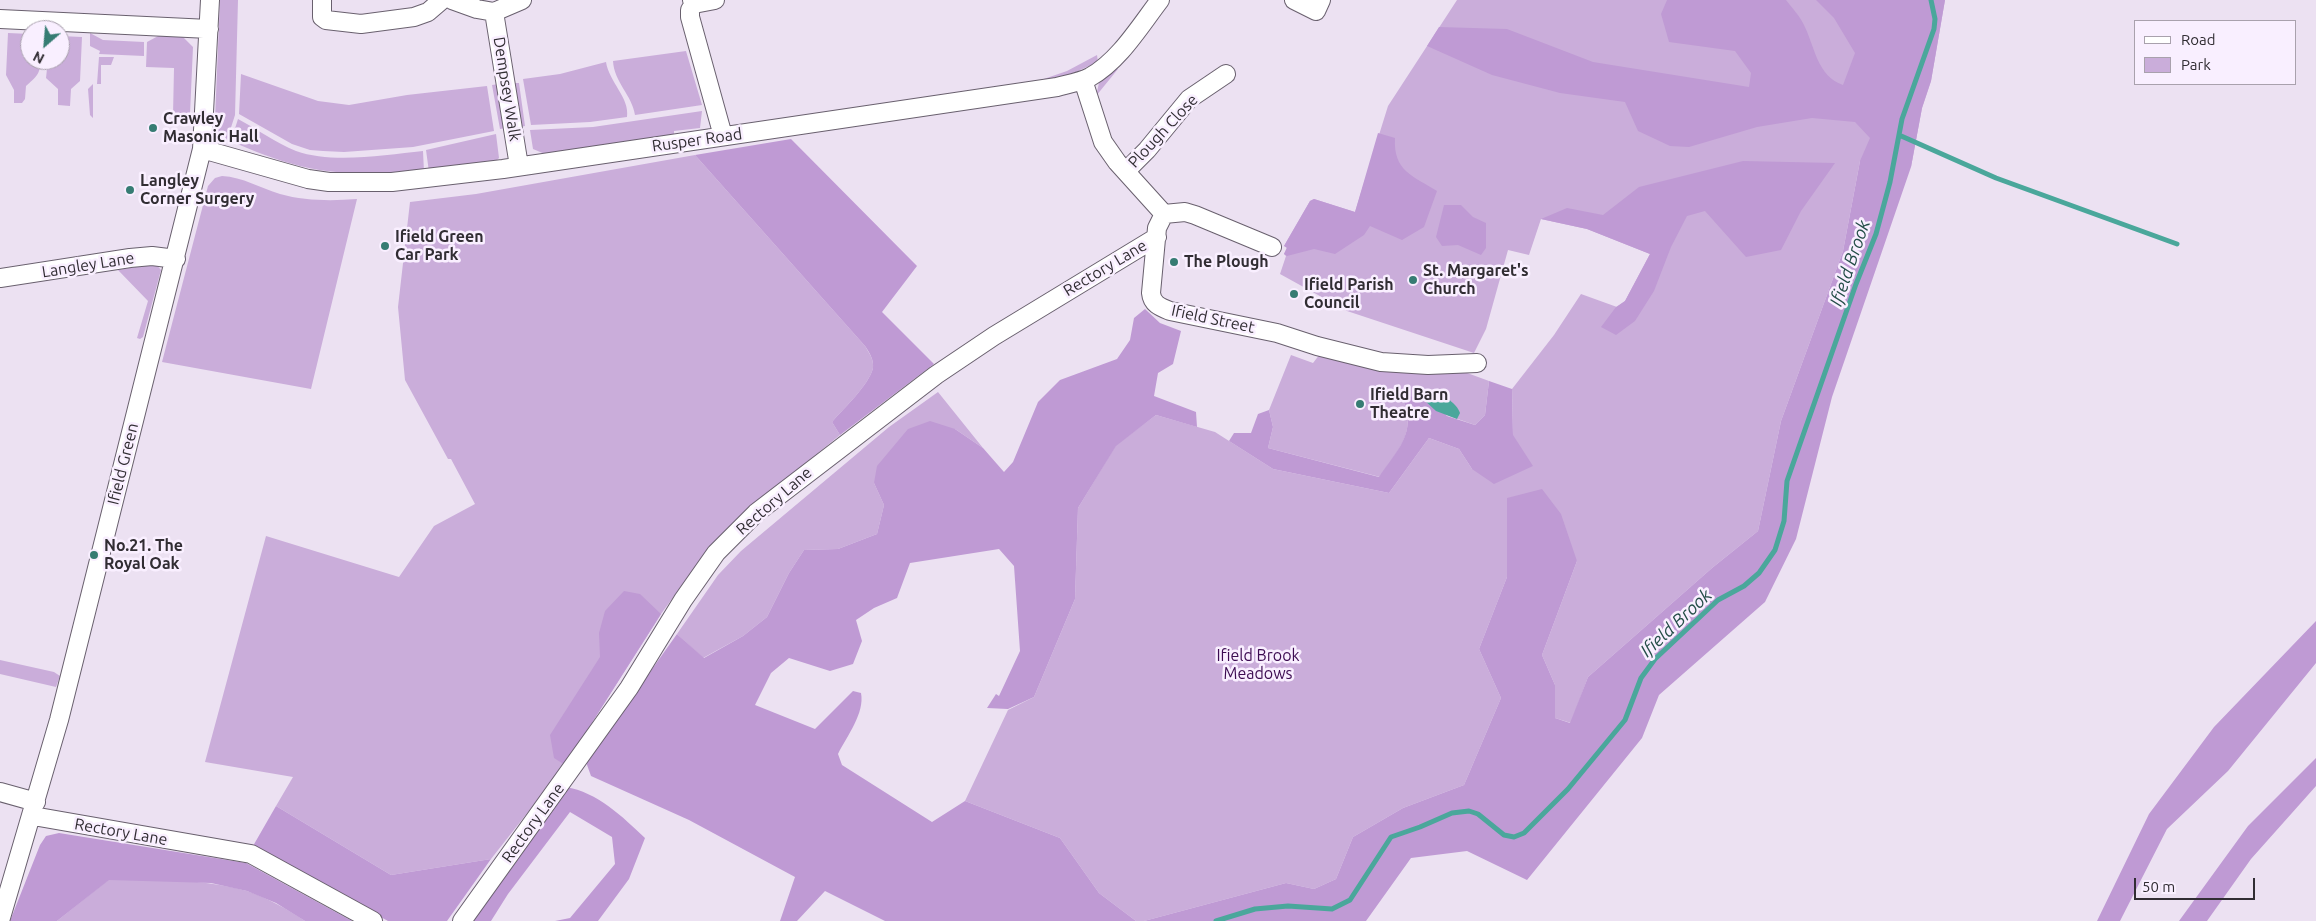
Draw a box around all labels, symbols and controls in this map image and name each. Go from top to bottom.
north arrow [20,20,70,70]
legend [2134,20,2296,85]
text: Road [2181,31,2216,48]
street label: Dempsey Walk [489,35,525,143]
text: N [30,48,47,67]
text: Park [2181,56,2211,73]
street label: Plough Close [1124,90,1202,172]
place label: Crawley Masonic Hall [163,109,259,147]
marker: Crawley Masonic Hall [147,122,159,134]
street label: Rusper Road [651,124,743,156]
place label: Langley Corner Surgery [140,171,254,209]
marker: Langley Corner Surgery [124,184,136,196]
water label: Ifield Brook [1825,217,1875,309]
place label: Ifield Green Car Park [395,227,484,265]
street label: Rectory Lane [1060,236,1150,300]
marker: Ifield Green Car Park [379,240,391,252]
street label: Langley Lane [40,248,136,282]
place label: The Plough [1184,252,1269,272]
marker: The Plough [1168,256,1180,268]
place label: St. Margaret's Church [1423,261,1529,299]
marker: St. Margaret's Church [1407,274,1419,286]
place label: Ifield Parish Council [1304,275,1394,313]
marker: Ifield Parish Council [1288,288,1300,300]
street label: Ifield Street [1170,301,1256,337]
place label: Ifield Barn Theatre [1370,385,1448,423]
marker: Ifield Barn Theatre [1354,398,1366,410]
street label: Ifield Green [104,421,142,507]
street label: Rectory Lane [732,463,816,539]
place label: No.21. The Royal Oak [104,536,183,574]
marker: No.21. The Royal Oak [88,549,100,561]
water label: Ifield Brook [1636,584,1716,662]
park label: Ifield Brook Meadows [1216,646,1300,684]
street label: Rectory Lane [498,779,568,867]
street label: Rectory Lane [73,814,169,850]
scale bar [2136,868,2257,900]
text: 50 m [2142,878,2175,895]

